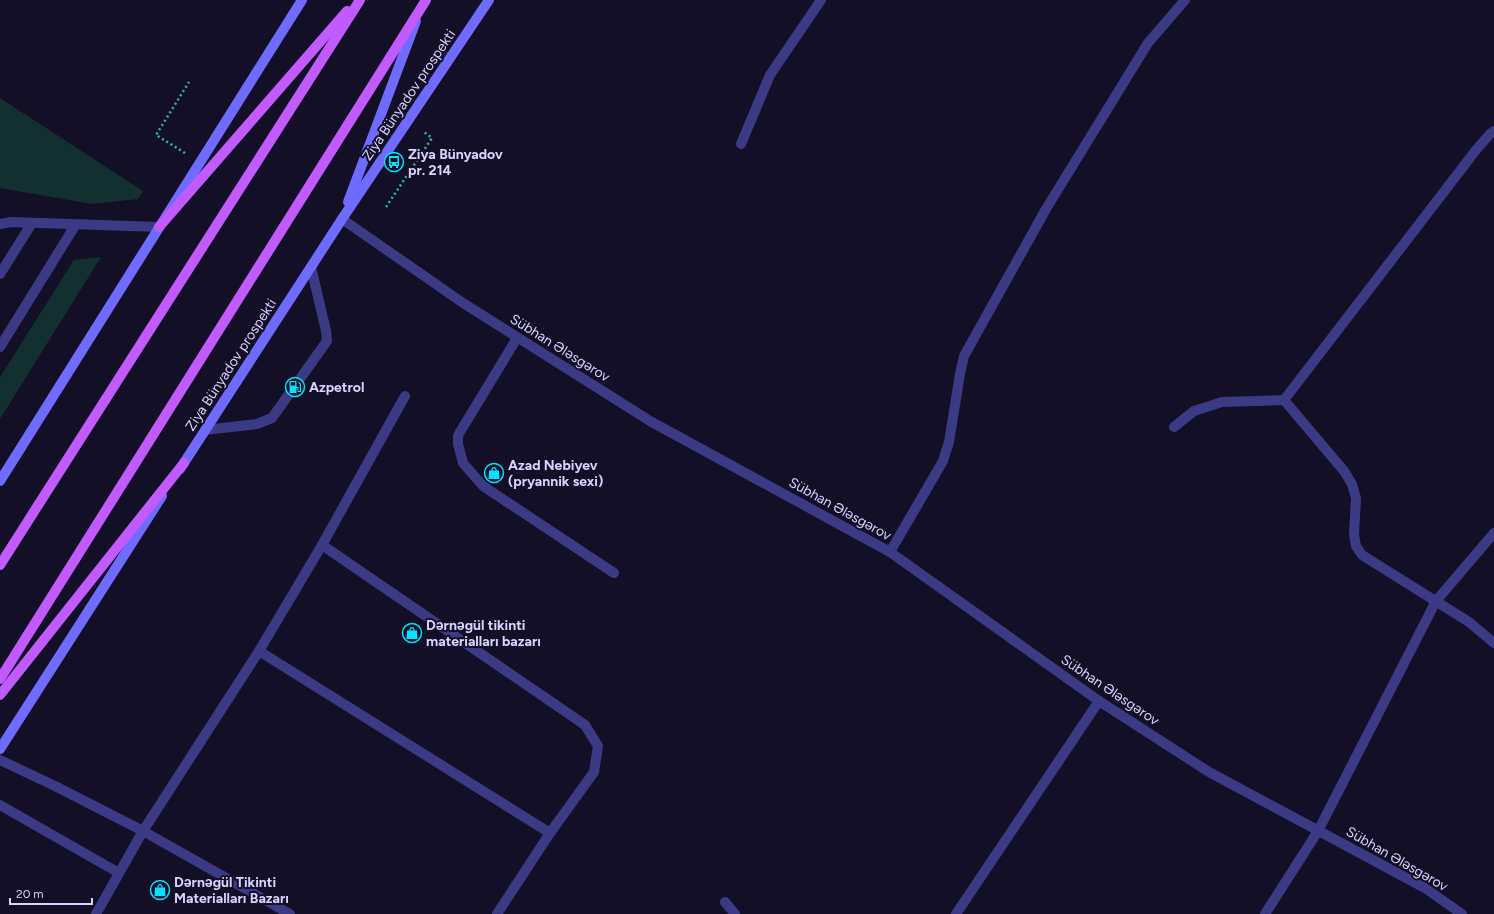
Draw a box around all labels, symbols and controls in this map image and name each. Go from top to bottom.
street label: Ziya Bünyadov prospekti [359,26,459,164]
place label: Ziya Bünyadov pr. 214 [408,146,503,179]
bus stop icon: Ziya Bünyadov pr. 214 [383,151,405,173]
street label: Ziya Bünyadov prospekti [182,296,280,434]
street label: Sübhan Ələsgərov [507,310,614,386]
fuel station icon: Azpetrol [284,376,306,398]
place label: Azpetrol [309,379,364,396]
place label: Azad Nebiyev (pryannik sexi) [508,457,603,490]
shop icon: Azad Nebiyev (pryannik sexi) [483,462,505,484]
street label: Sübhan Ələsgərov [786,474,895,545]
place label: Dərnəgül tikinti materialları bazarı [426,617,541,650]
shop icon: Dərnəgül tikinti materialları bazarı [401,622,423,644]
street label: Sübhan Ələsgərov [1058,651,1163,730]
street label: Sübhan Ələsgərov [1343,823,1452,895]
place label: Dərnəgül Tikinti Materialları Bazarı [174,874,289,907]
shop icon: Dərnəgül Tikinti Materialları Bazarı [149,879,171,901]
scale bar [10,880,92,906]
text: 20 m [16,887,44,901]

